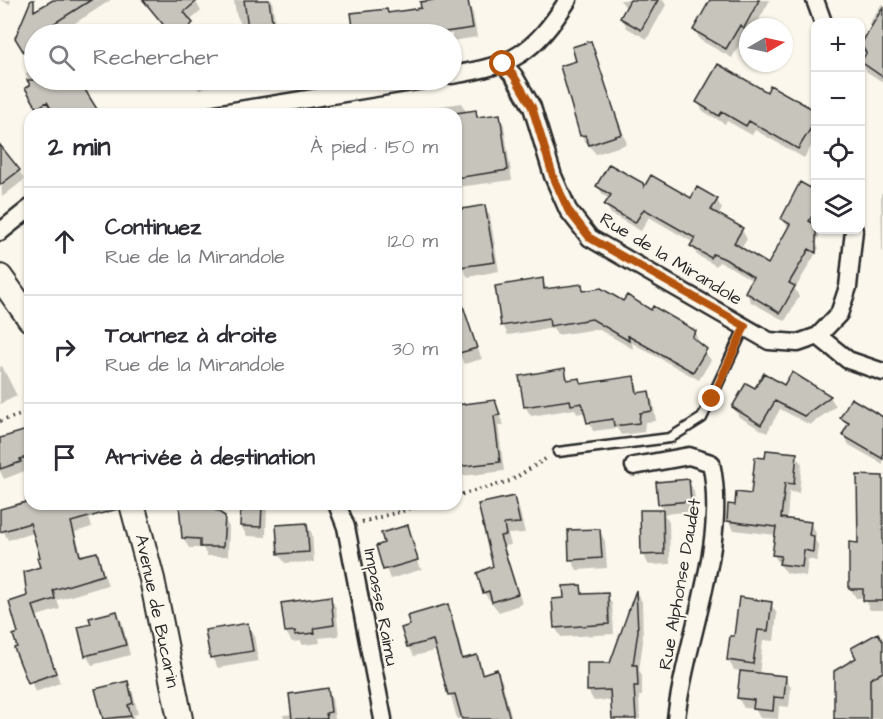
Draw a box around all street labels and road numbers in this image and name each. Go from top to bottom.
street label: Rue de la Mirandole [595,207,747,312]
street label: Rue Alphonse Daudet [653,496,708,672]
street label: Avenue de Bucarin [129,532,185,690]
street label: Impasse Raimu [357,546,405,668]

